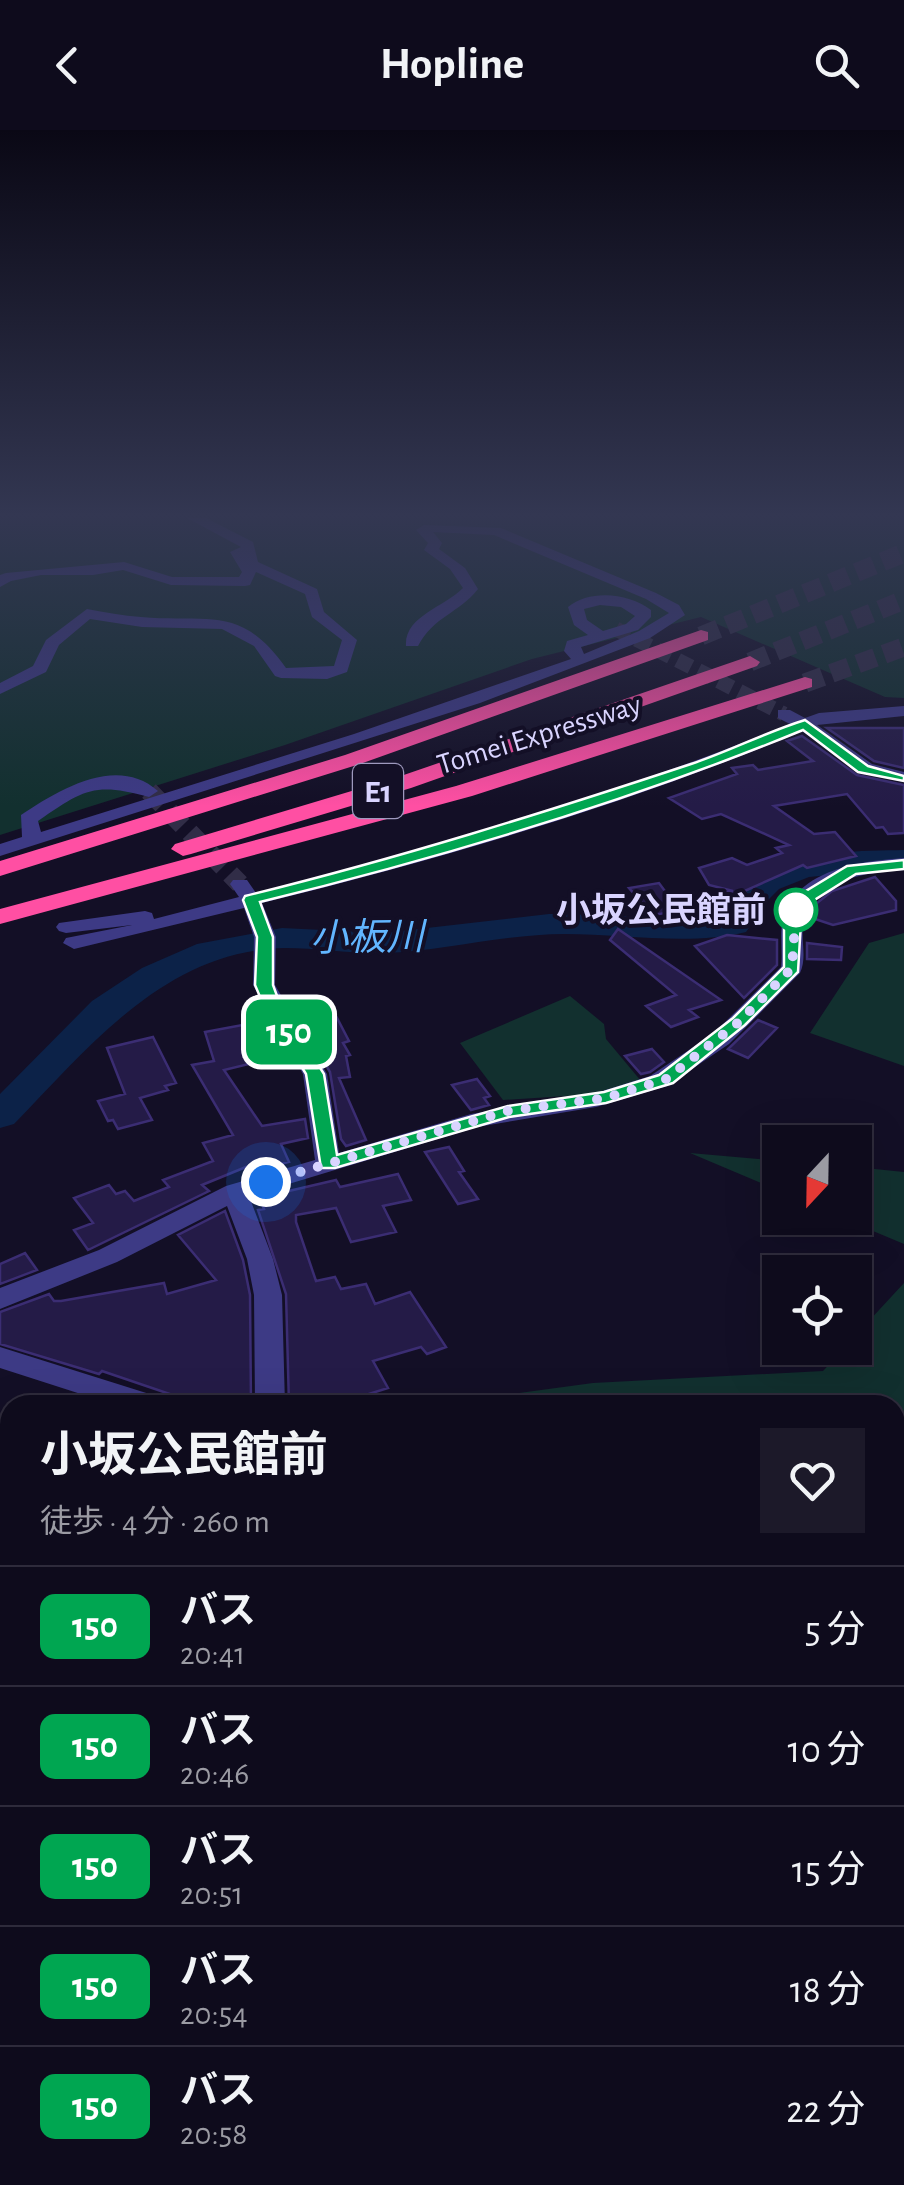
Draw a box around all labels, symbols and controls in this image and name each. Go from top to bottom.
icon: back [40,38,95,93]
icon: search [809,38,864,93]
text: Hopline [380,42,524,87]
street label: Tomei Expressway [434,690,645,780]
road number: E1 [353,764,403,818]
marker: 小坂公民館前 [775,889,817,931]
place label: 小坂公民館前 [556,891,766,929]
water label: 小板川 [310,917,428,959]
line badge: 150 [232,1000,346,1064]
text: 150 [266,1015,312,1050]
north arrow [762,1125,872,1235]
map controls [762,1125,872,1365]
your location [241,1157,291,1207]
button: locate [762,1255,872,1365]
button: heart [760,1428,865,1533]
text: 小坂公民館前 [40,1433,328,1481]
text: 徒歩 · 4 分 · 260 m [40,1506,270,1538]
text: バス [180,1593,256,1631]
text: 150 [72,1609,118,1644]
text: 5 分 [805,1612,865,1650]
text: 20:41 [180,1638,245,1670]
text: バス [180,1713,256,1751]
text: 150 [72,1729,118,1764]
text: 10 分 [788,1732,865,1770]
text: 20:46 [180,1758,249,1790]
text: バス [180,1833,256,1871]
text: 150 [72,1849,118,1884]
text: 15 分 [792,1852,865,1890]
text: 20:51 [180,1878,243,1910]
text: バス [180,1953,256,1991]
text: 150 [72,1969,118,2004]
text: 18 分 [790,1972,865,2010]
text: 20:54 [180,1998,248,2030]
text: バス [180,2073,256,2111]
text: 150 [72,2089,118,2124]
text: 22 分 [786,2092,865,2130]
text: 20:58 [180,2118,247,2150]

